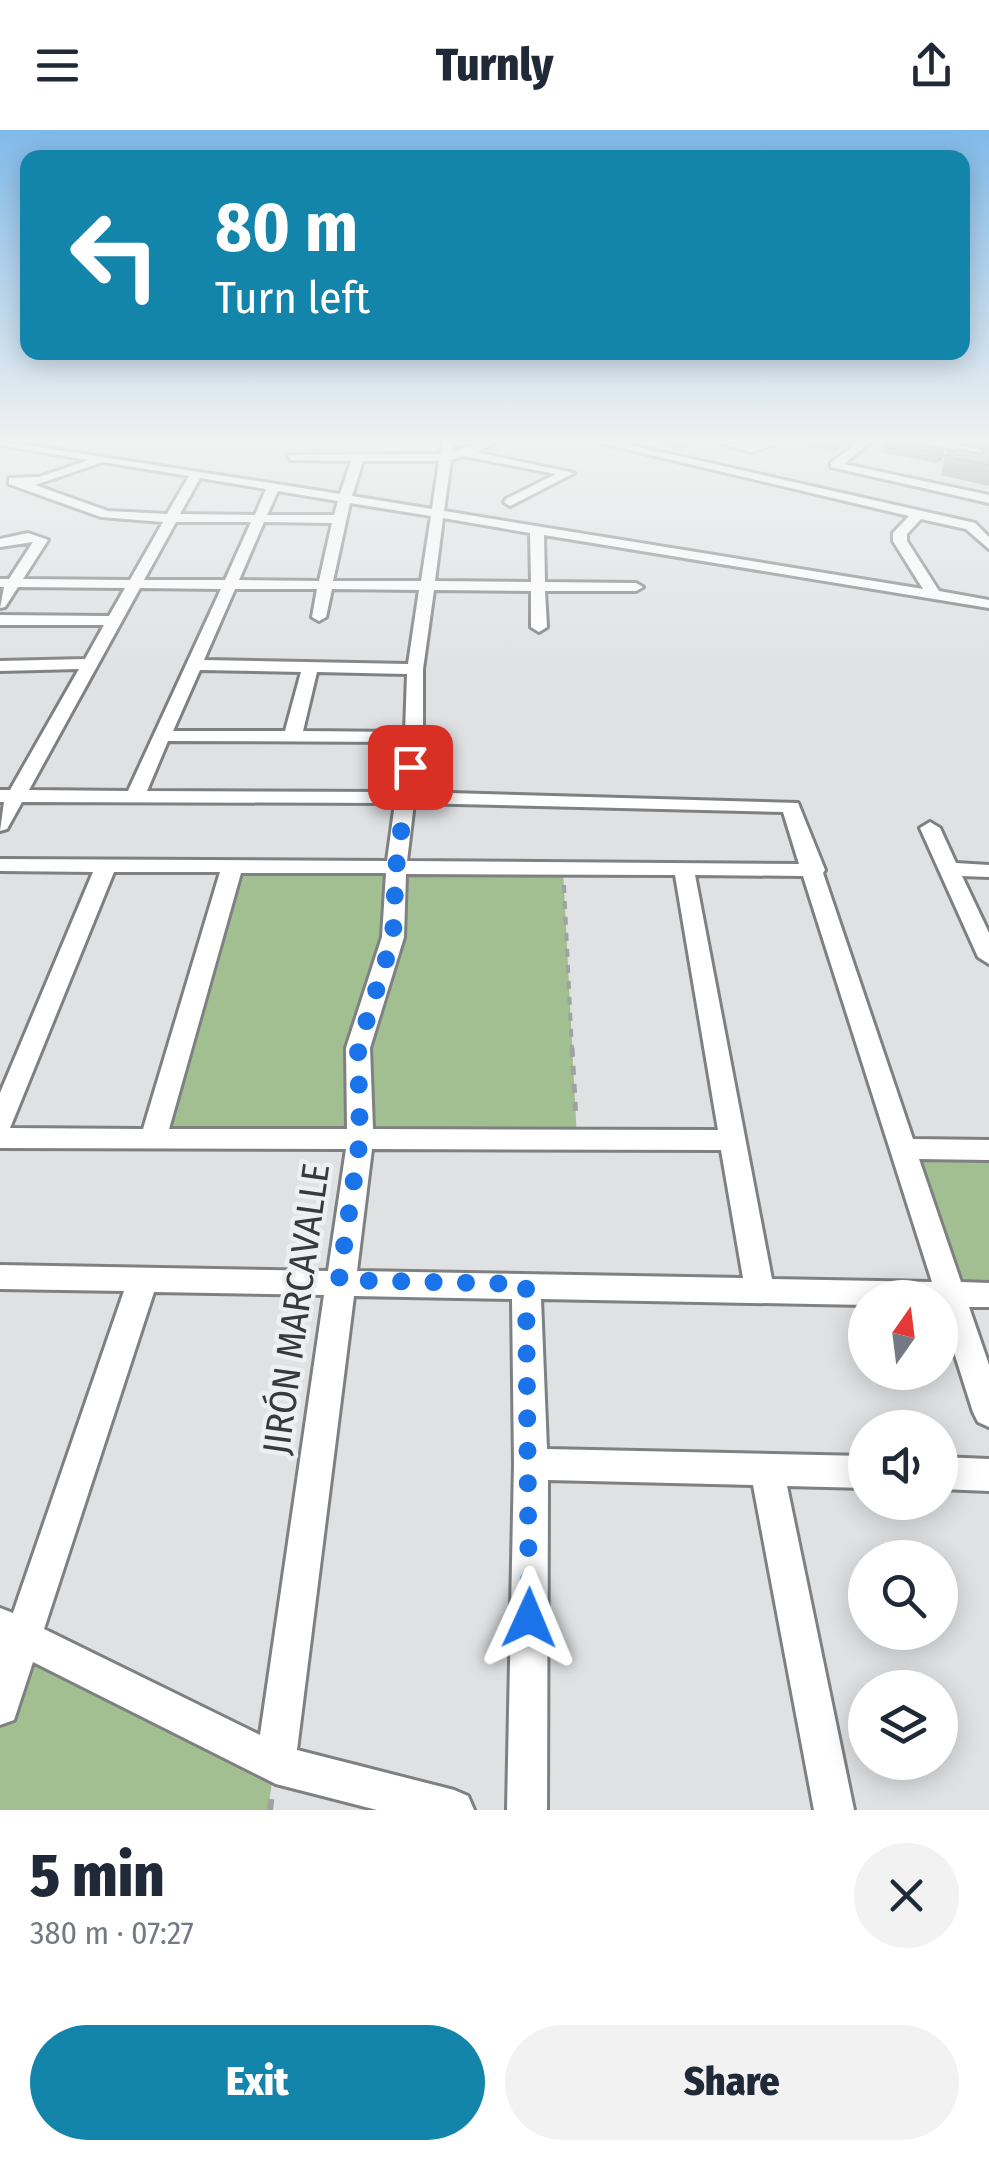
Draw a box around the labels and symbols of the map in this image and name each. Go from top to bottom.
pin [368,725,453,810]
street label: JIRÓN MARCAVALLE [253,1161,339,1457]
north arrow [848,1280,958,1390]
position arrow [477,1566,581,1670]

